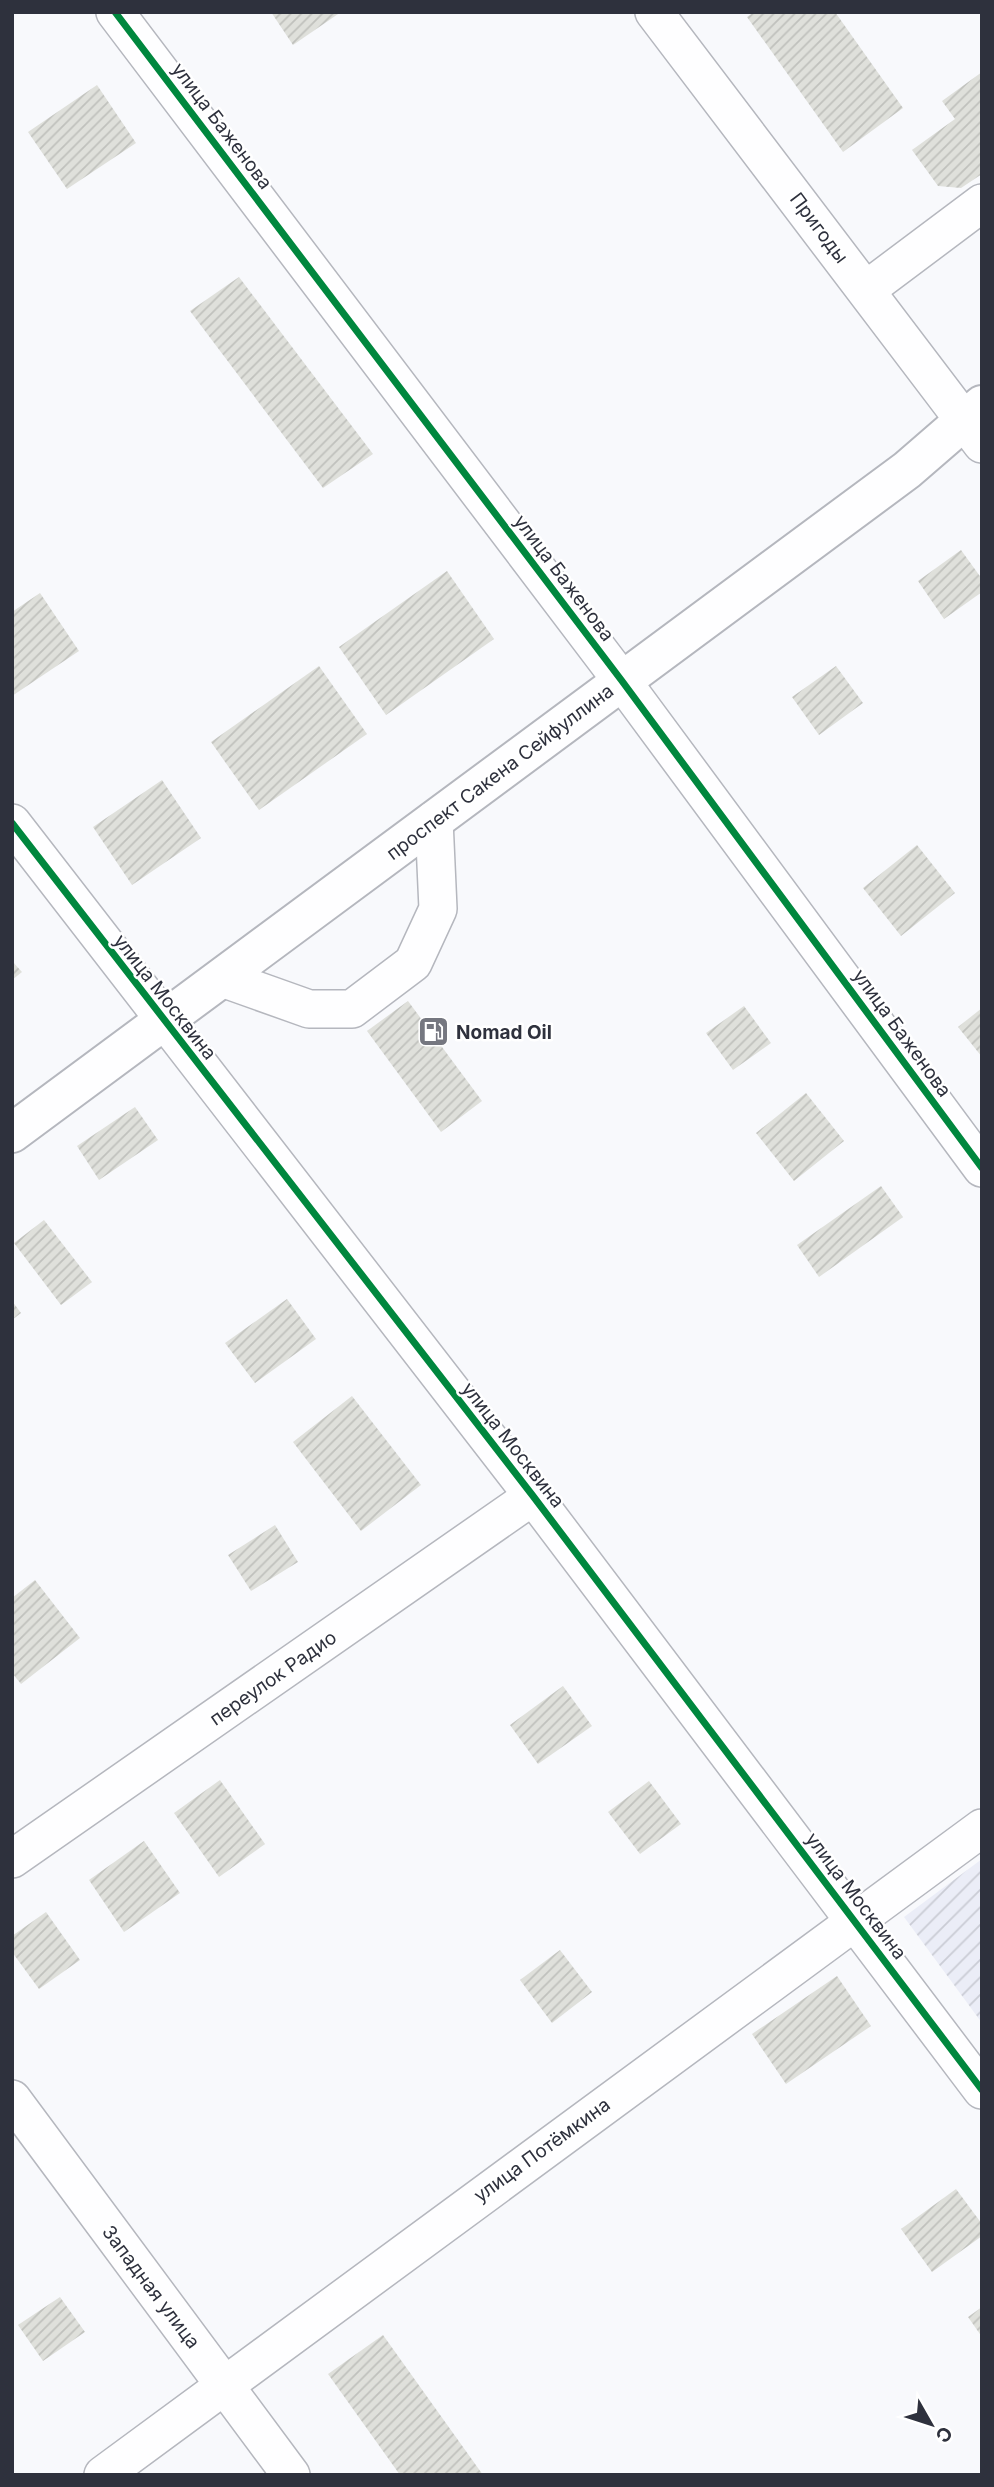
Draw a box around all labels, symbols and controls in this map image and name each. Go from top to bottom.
street label: улица Баженова [167,58,277,194]
street label: Пригоды [785,188,853,268]
street label: улица Баженова [509,510,619,646]
street label: проспект Сакена Сейфуллина [382,679,618,865]
street label: улица Москвина [109,930,221,1064]
street label: улица Баженова [848,965,956,1101]
fuel station icon: Nomad Oil [416,1015,450,1049]
place label: Nomad Oil [456,1021,552,1044]
street label: улица Москвина [457,1378,569,1512]
street label: переулок Радио [205,1626,341,1730]
street label: улица Москвина [801,1828,911,1964]
street label: улица Потёмкина [469,2093,615,2207]
street label: Западная улица [97,2221,205,2353]
north arrow [896,2389,966,2459]
text: С [930,2422,957,2447]

